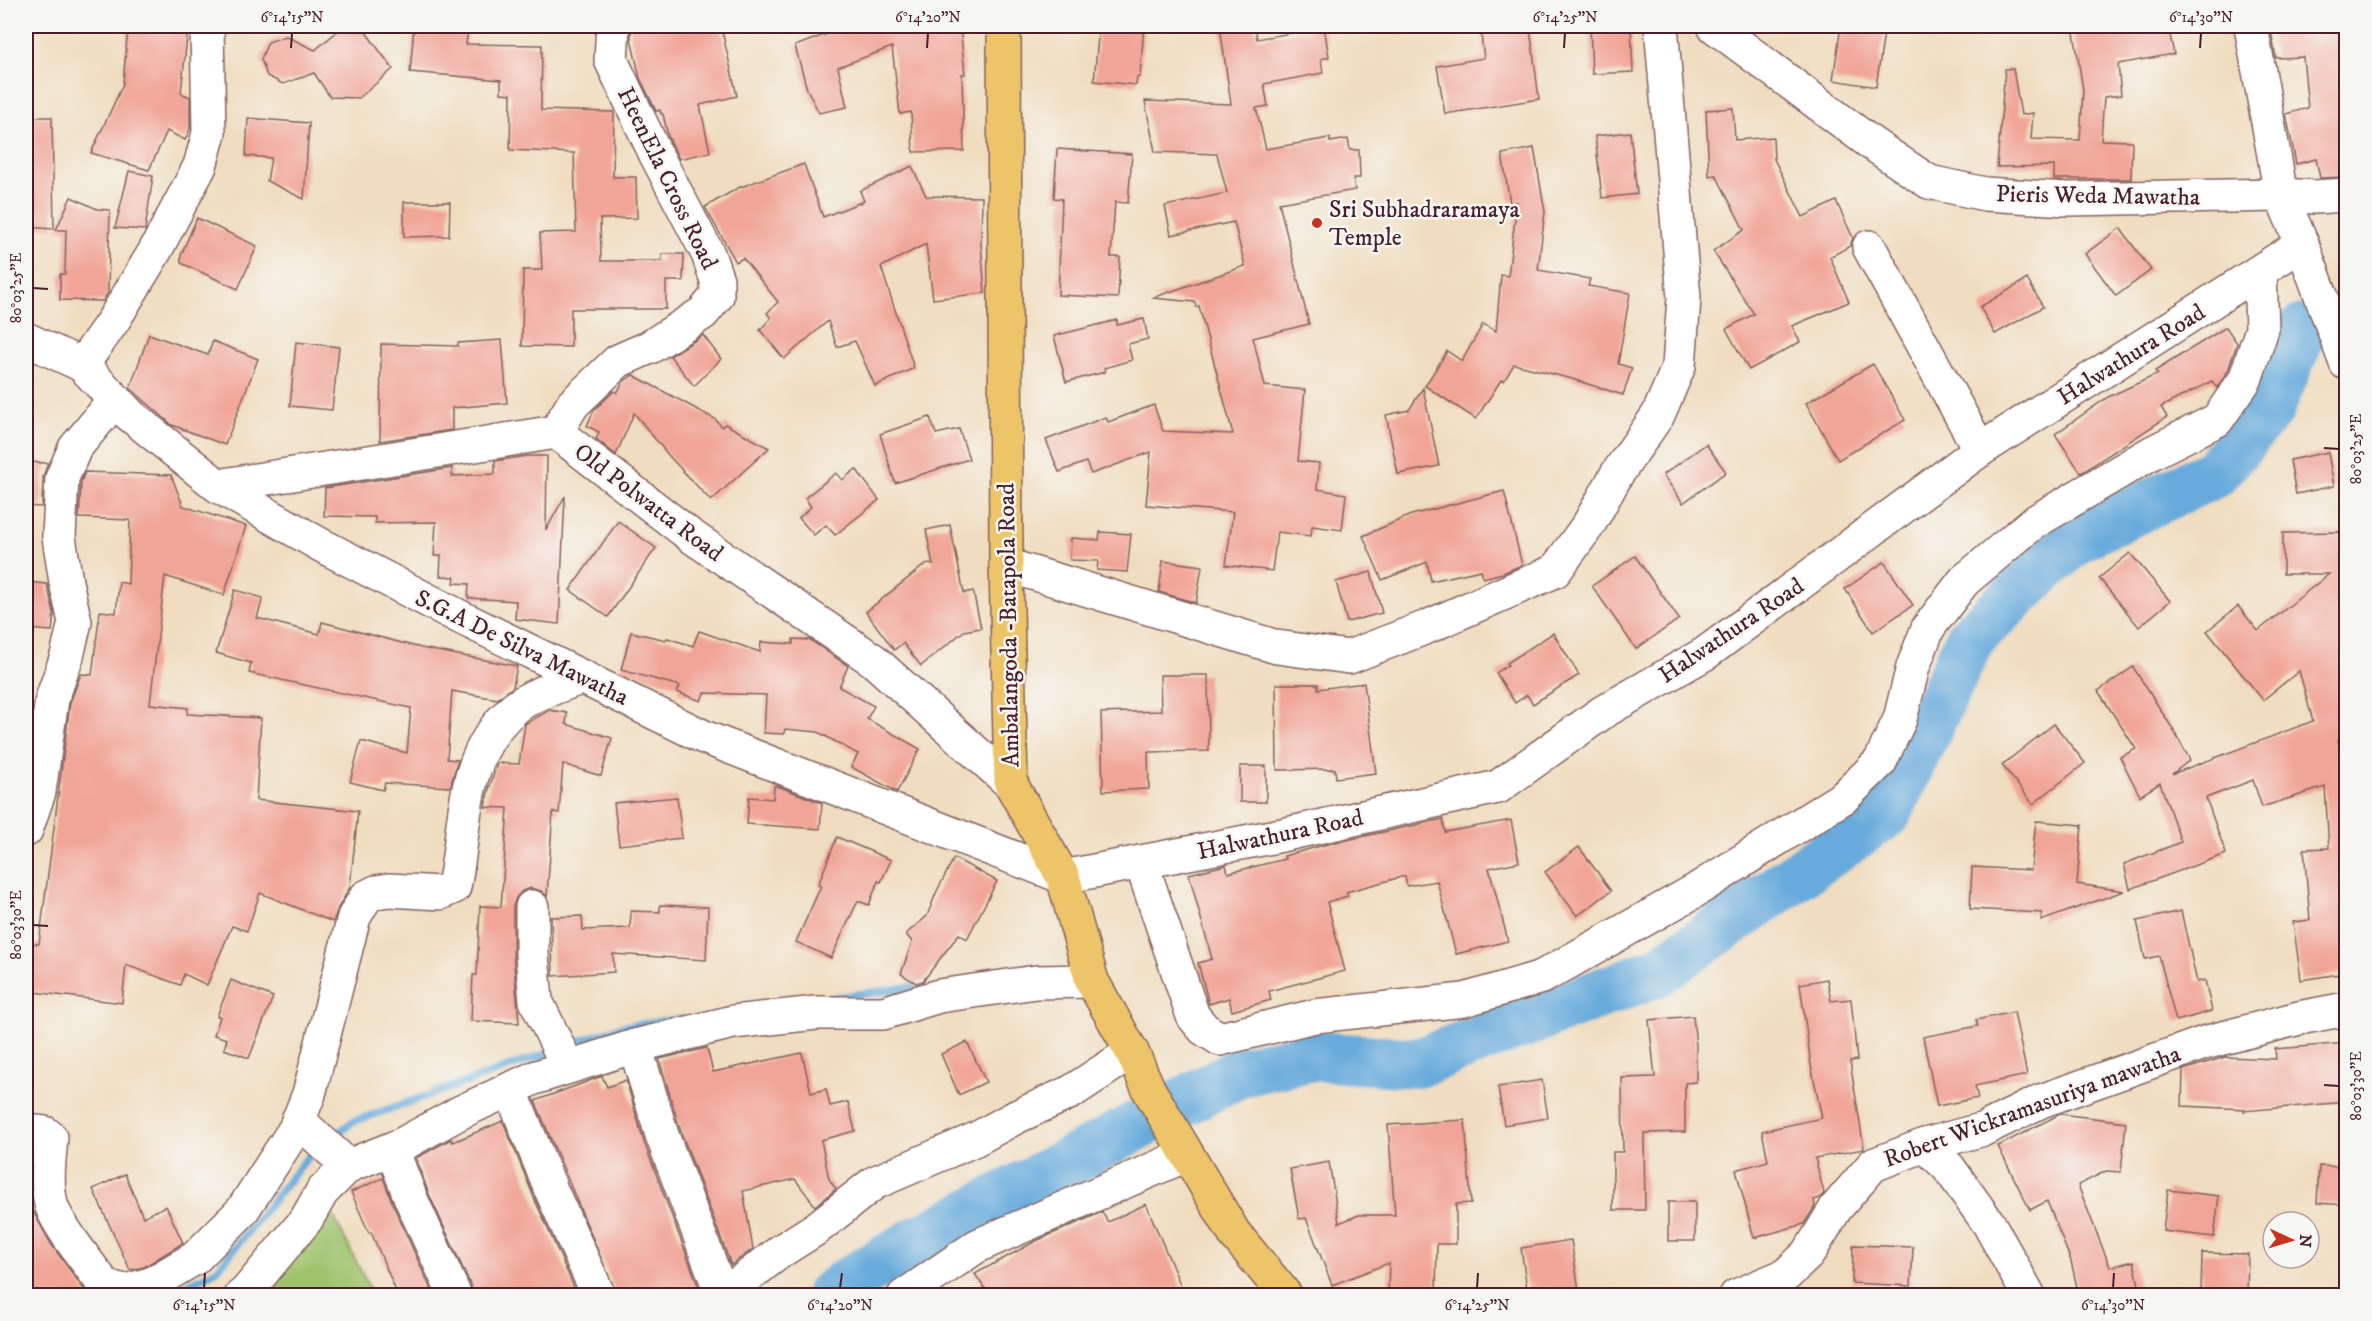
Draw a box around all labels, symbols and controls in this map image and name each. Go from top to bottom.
text: 6°14'15"N [260,8,324,27]
text: 6°14'20"N [895,8,961,27]
text: 6°14'25"N [1532,8,1598,27]
text: 6°14'30"N [2169,8,2233,27]
street label: HeenEla Cross Road [610,82,724,274]
street label: Pieris Weda Mawatha [1996,179,2201,213]
place label: Sri Subhadraramaya Temple [1329,195,1521,253]
marker: Sri Subhadraramaya Temple [1310,216,1324,230]
text: 80°03'25"E [7,252,26,323]
street label: Halwathura Road [2052,297,2211,412]
text: 80°03'25"E [2347,413,2366,484]
street label: Old Polwatta Road [568,437,729,569]
street label: Ambalangoda -Batapola Road [992,483,1026,767]
street label: Halwathura Road [1653,571,1810,690]
street label: S.G.A De Silva Mawatha [410,583,634,713]
street label: Halwathura Road [1195,803,1366,867]
text: 80°03'30"E [7,890,26,960]
street label: Robert Wickramasuriya mawatha [1880,1039,2186,1175]
text: 80°03'30"E [2347,1051,2366,1121]
north arrow [2261,1210,2321,1270]
text: N [2295,1234,2315,1248]
text: 6°14'15"N [172,1296,236,1315]
text: 6°14'20"N [807,1296,873,1315]
text: 6°14'25"N [1444,1296,1510,1315]
text: 6°14'30"N [2081,1296,2145,1315]

